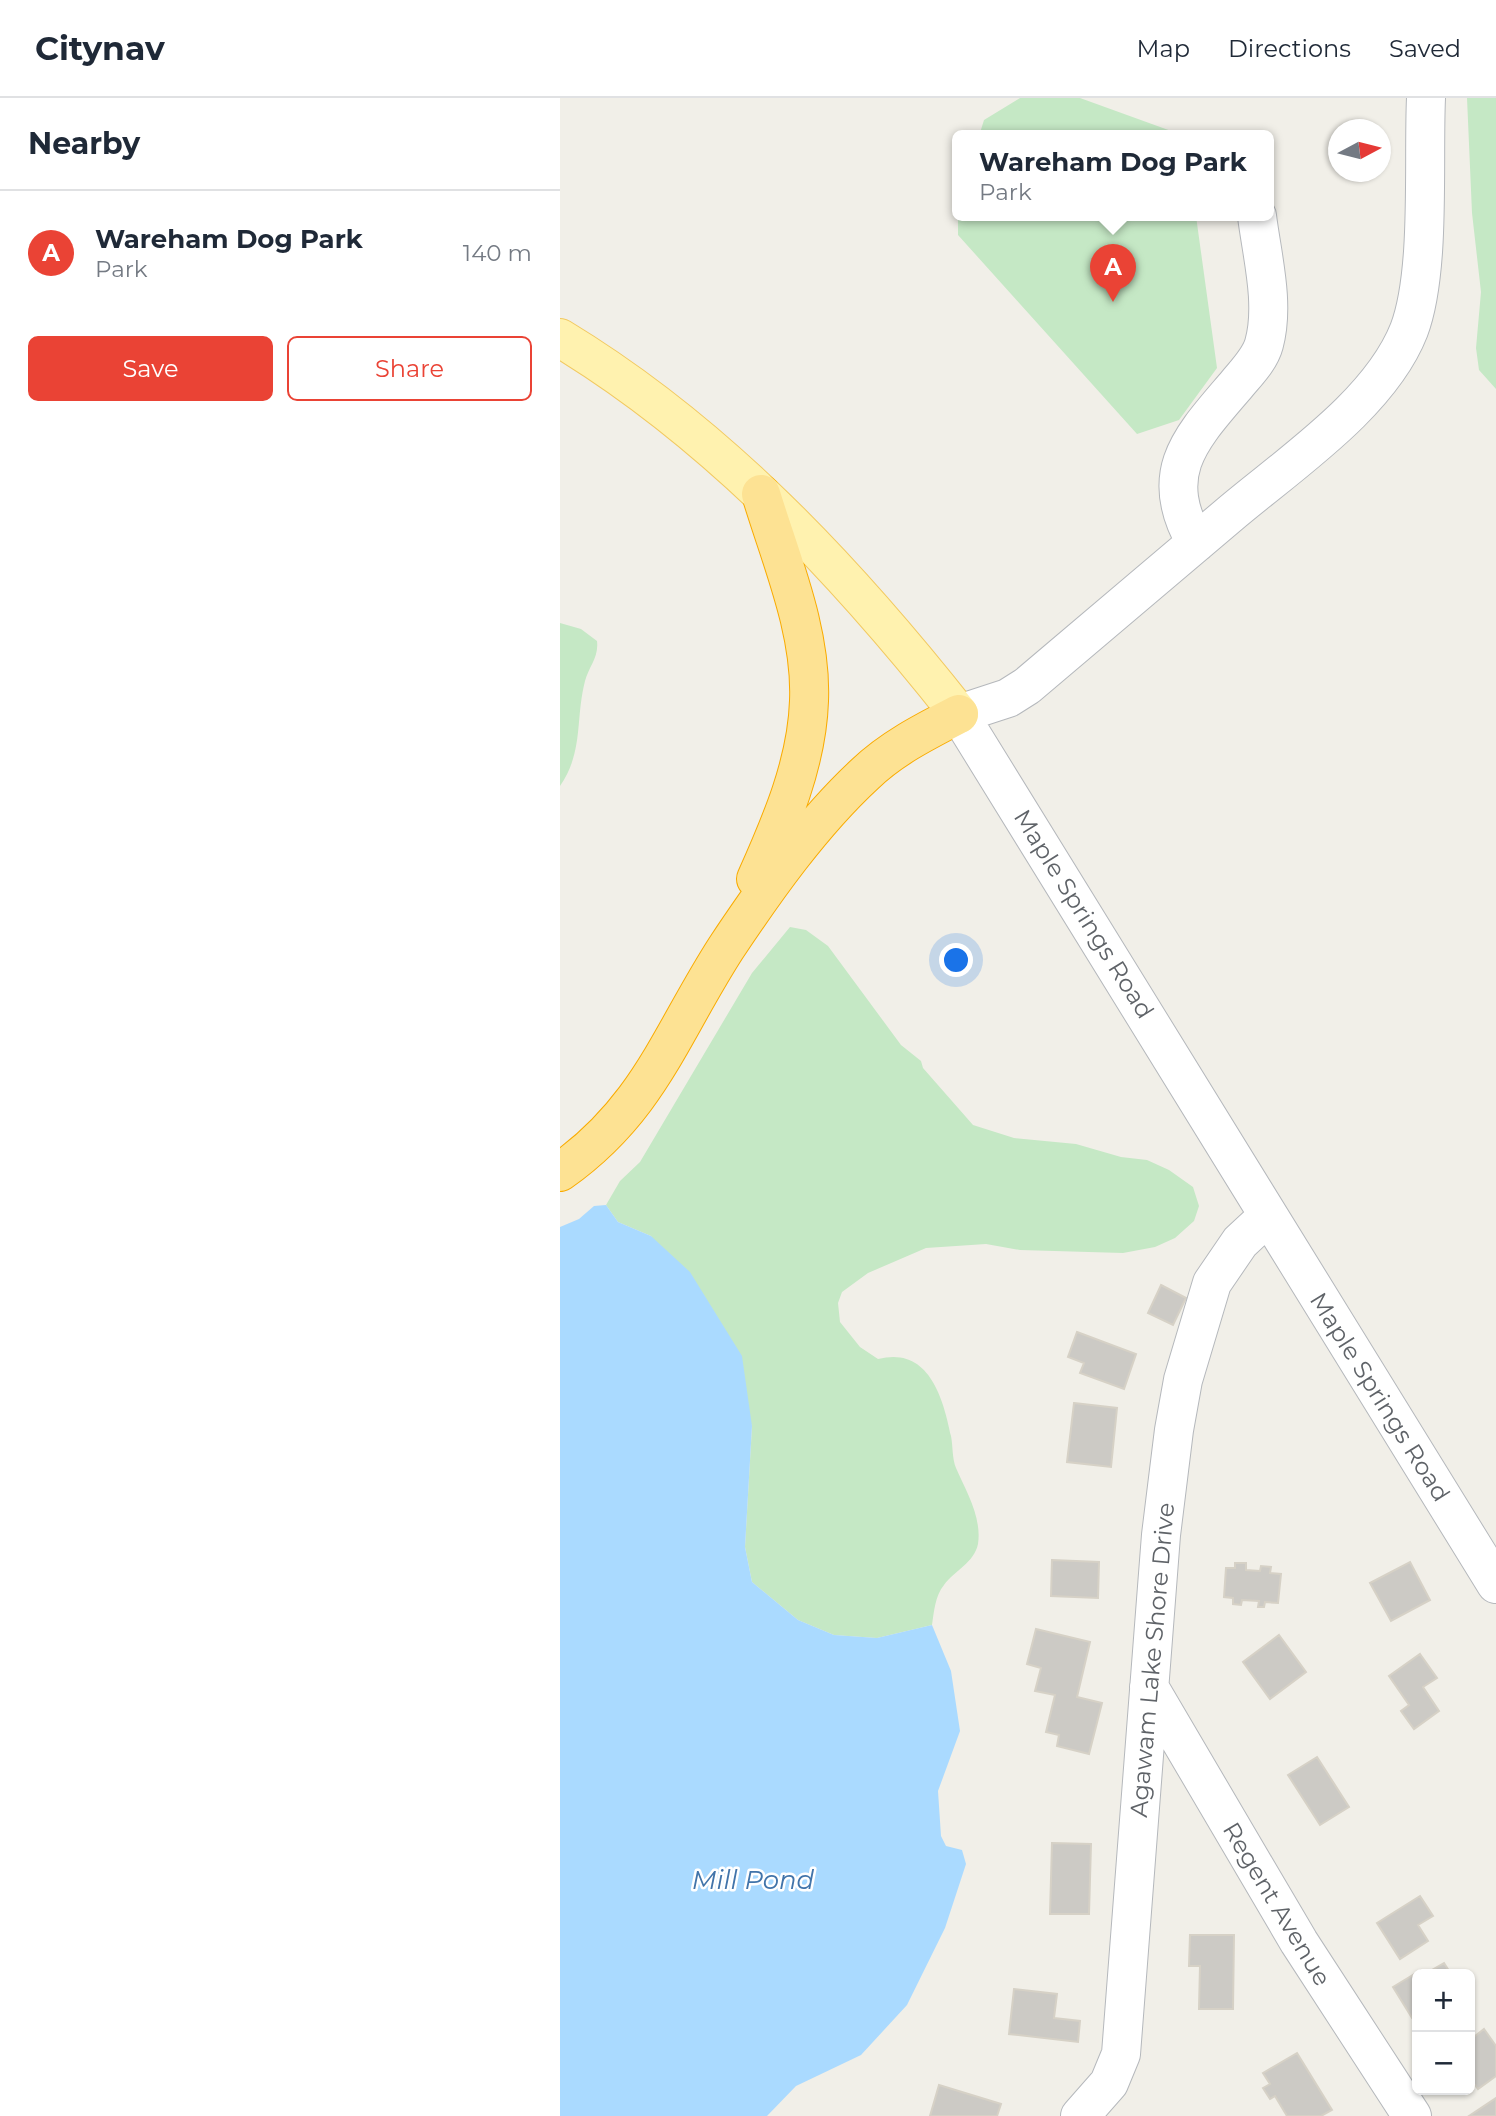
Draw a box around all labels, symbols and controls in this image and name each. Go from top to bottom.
text: Citynav [35,28,165,68]
text: Map [1137,34,1190,63]
text: Directions [1228,34,1351,63]
text: Saved [1389,34,1461,63]
north arrow [1328,119,1391,182]
text: Nearby [28,125,140,162]
popup [952,130,1274,221]
text: Wareham Dog Park [979,146,1247,178]
text: Park [979,178,1032,206]
text: Wareham Dog Park [95,223,363,255]
text: A [42,239,60,267]
text: 140 m [463,239,532,267]
pin: A [1090,244,1136,302]
text: Park [95,255,148,283]
button: Save [28,336,273,401]
button: Share [287,336,532,401]
street label: Maple Springs Road [1008,804,1160,1024]
your location [939,943,973,977]
street label: Maple Springs Road [1304,1287,1456,1507]
street label: Agawam Lake Shore Drive [1124,1501,1180,1819]
street label: Regent Avenue [1217,1817,1337,1991]
water label: Mill Pond [692,1864,815,1896]
map controls [1412,1969,1475,2095]
button: + [1412,1969,1475,2032]
button: − [1412,2032,1475,2095]

